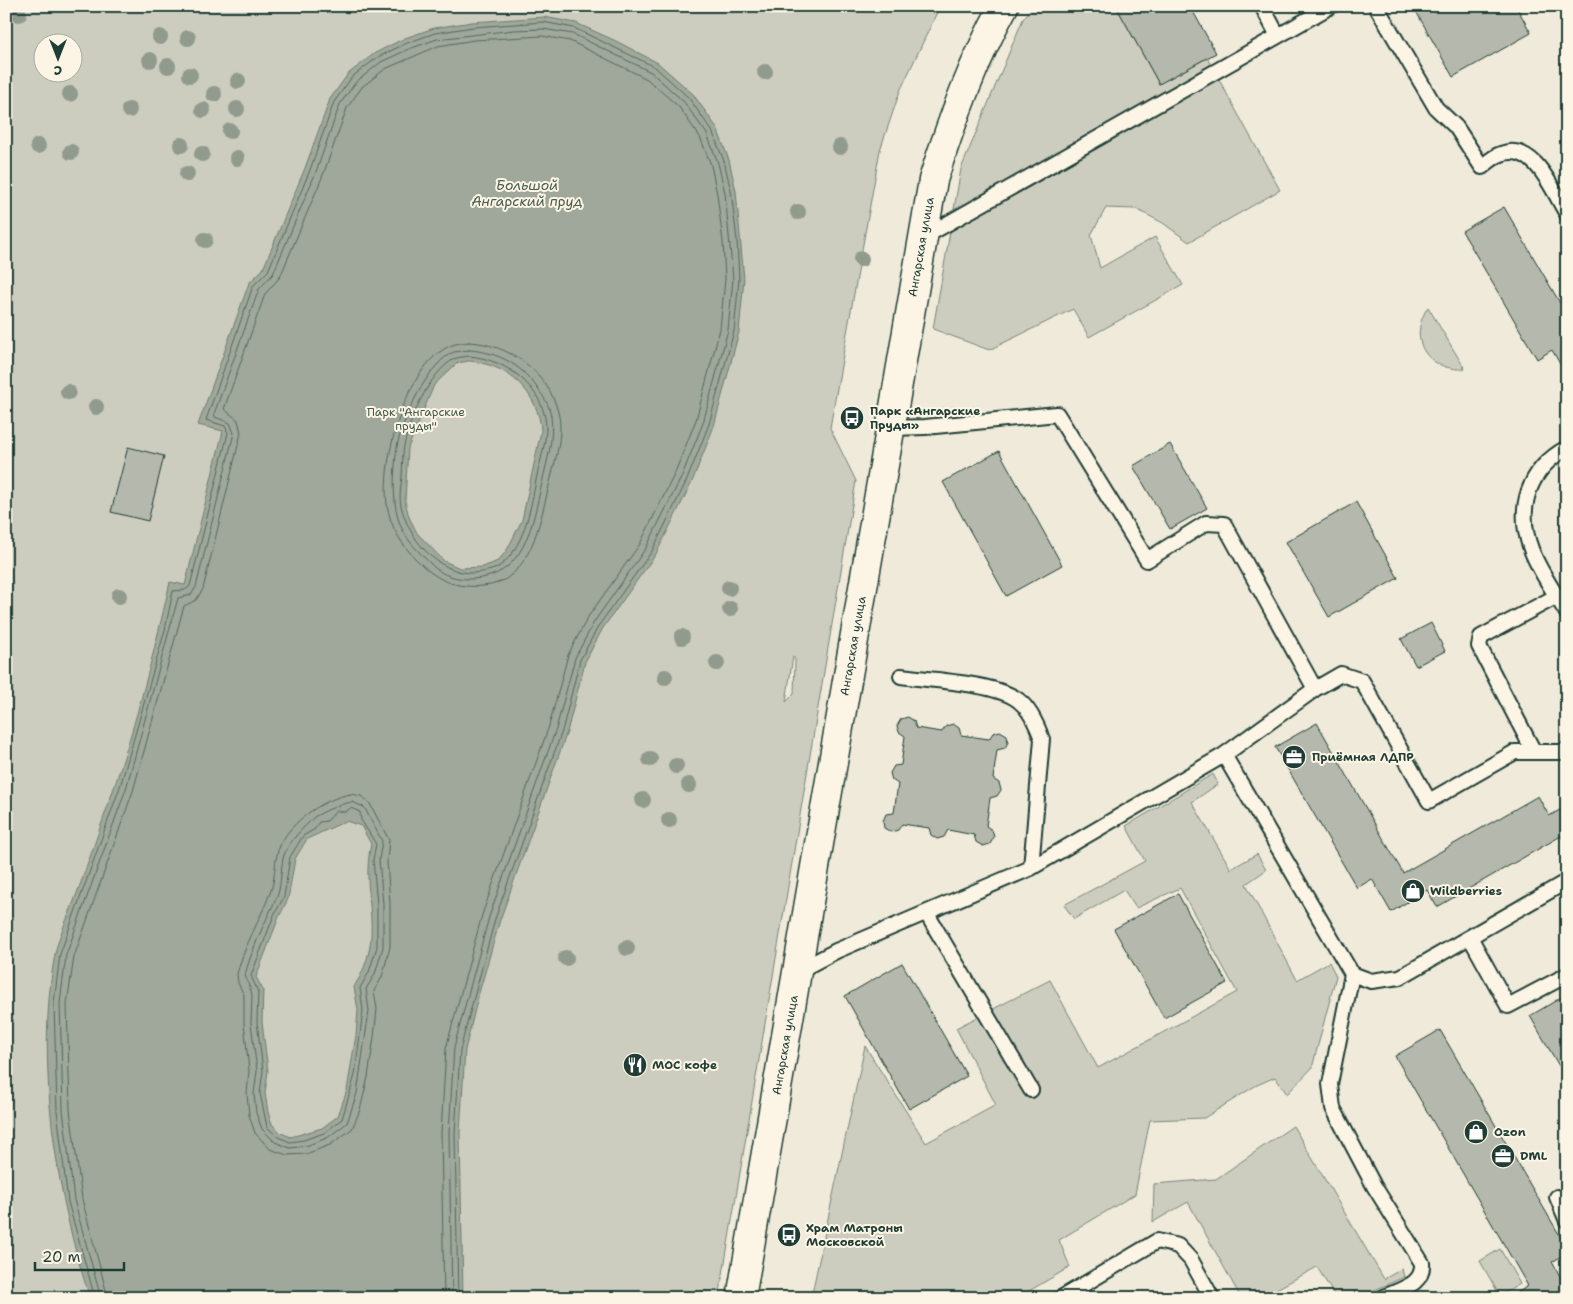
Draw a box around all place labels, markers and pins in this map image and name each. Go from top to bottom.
place label: Парк «Ангарские Пруды» [870,403,980,433]
bus stop icon: Парк «Ангарские Пруды» [839,405,865,431]
office icon: Приёмная ЛДПР [1281,744,1307,770]
place label: Приёмная ЛДПР [1312,749,1414,765]
shop icon: Wildberries [1400,878,1426,904]
place label: Wildberries [1430,883,1502,899]
restaurant icon: МОС кофе [622,1052,648,1078]
place label: МОС кофе [652,1057,717,1073]
shop icon: Ozon [1463,1119,1489,1145]
place label: Ozon [1494,1124,1526,1140]
office icon: DML [1490,1143,1516,1169]
place label: DML [1520,1148,1548,1164]
place label: Храм Матроны Московской [806,1220,903,1250]
bus stop icon: Храм Матроны Московской [776,1222,802,1248]

